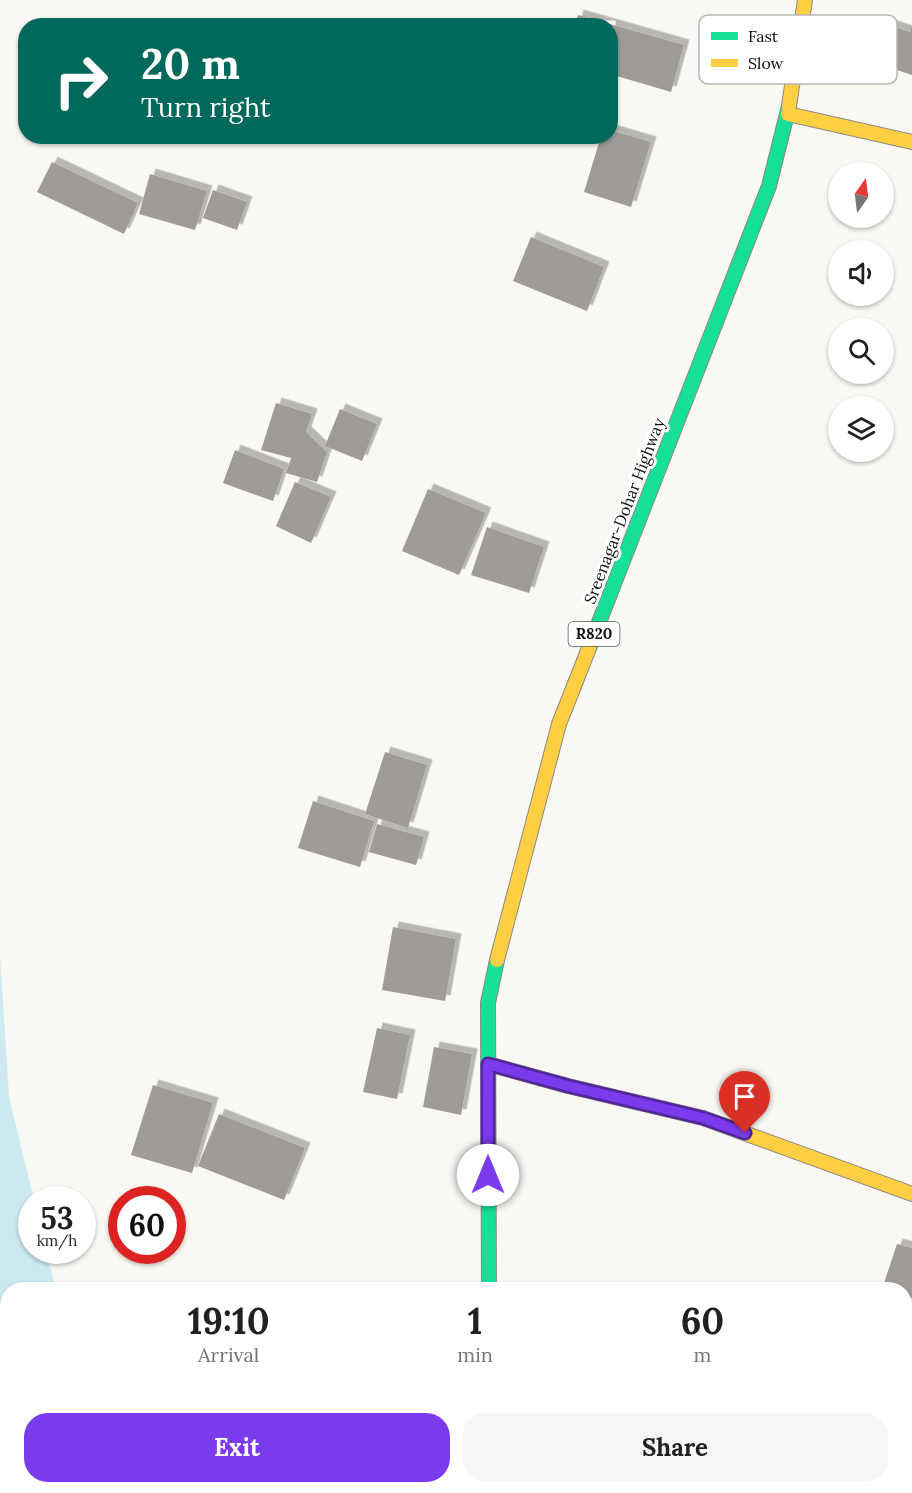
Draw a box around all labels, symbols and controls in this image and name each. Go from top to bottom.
legend [699,15,897,84]
text: Fast [748,26,779,46]
text: 20 m [141,37,240,91]
icon: right [42,42,120,120]
text: Slow [748,53,784,73]
text: Turn right [141,90,270,124]
north arrow [828,162,894,228]
map controls [828,162,894,462]
button: sound [828,240,894,306]
button: search [828,318,894,384]
button: layers [828,396,894,462]
street label: Sreenagar-Dohar Highway [579,415,669,607]
road number: R820 [568,622,620,646]
pin [719,1071,770,1133]
icon: arrive [728,1080,761,1113]
position arrow [456,1143,520,1207]
speed limit sign: 60 [108,1186,186,1264]
text: 53 [40,1199,73,1237]
text: km/h [37,1231,77,1250]
text: 19:10 [188,1298,270,1344]
text: 1 [468,1298,482,1344]
text: 60 [681,1298,724,1344]
text: Arrival [198,1342,259,1367]
text: min [457,1342,493,1367]
text: m [694,1342,711,1367]
button: Exit [24,1413,450,1482]
button: Share [462,1413,888,1482]

